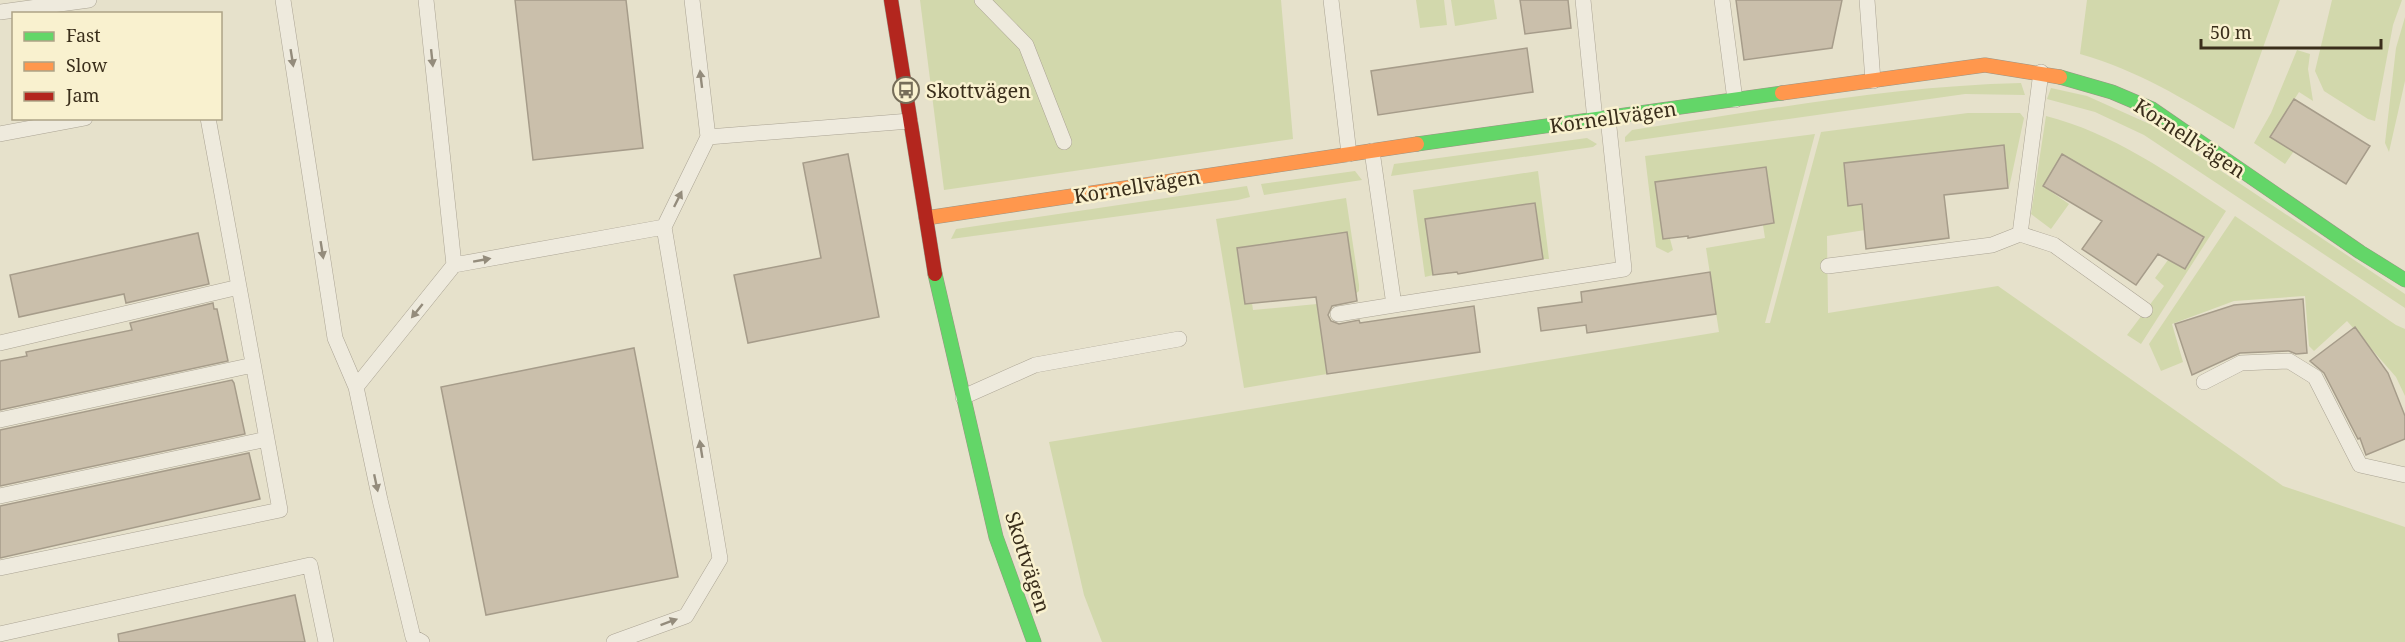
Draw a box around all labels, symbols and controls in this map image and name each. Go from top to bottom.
legend [12,12,222,120]
scale bar [2201,12,2381,50]
text: 50 m [2210,20,2252,44]
text: Fast [66,23,101,47]
one-way arrow [288,48,297,67]
one-way arrow [427,49,437,68]
text: Slow [66,53,108,77]
one-way arrow [697,70,706,89]
bus stop icon: Skottvägen [891,75,921,105]
place label: Skottvägen [926,77,1031,104]
text: Jam [65,83,100,107]
street label: Kornellvägen [2129,92,2251,184]
street label: Kornellvägen [1548,95,1678,139]
street label: Kornellvägen [1072,163,1202,209]
one-way arrow [673,191,682,208]
one-way arrow [317,241,326,260]
one-way arrow [473,255,492,264]
one-way arrow [411,303,424,319]
one-way arrow [697,440,706,459]
one-way arrow [372,473,381,492]
street label: Skottvägen [999,508,1057,616]
one-way arrow [661,617,679,627]

